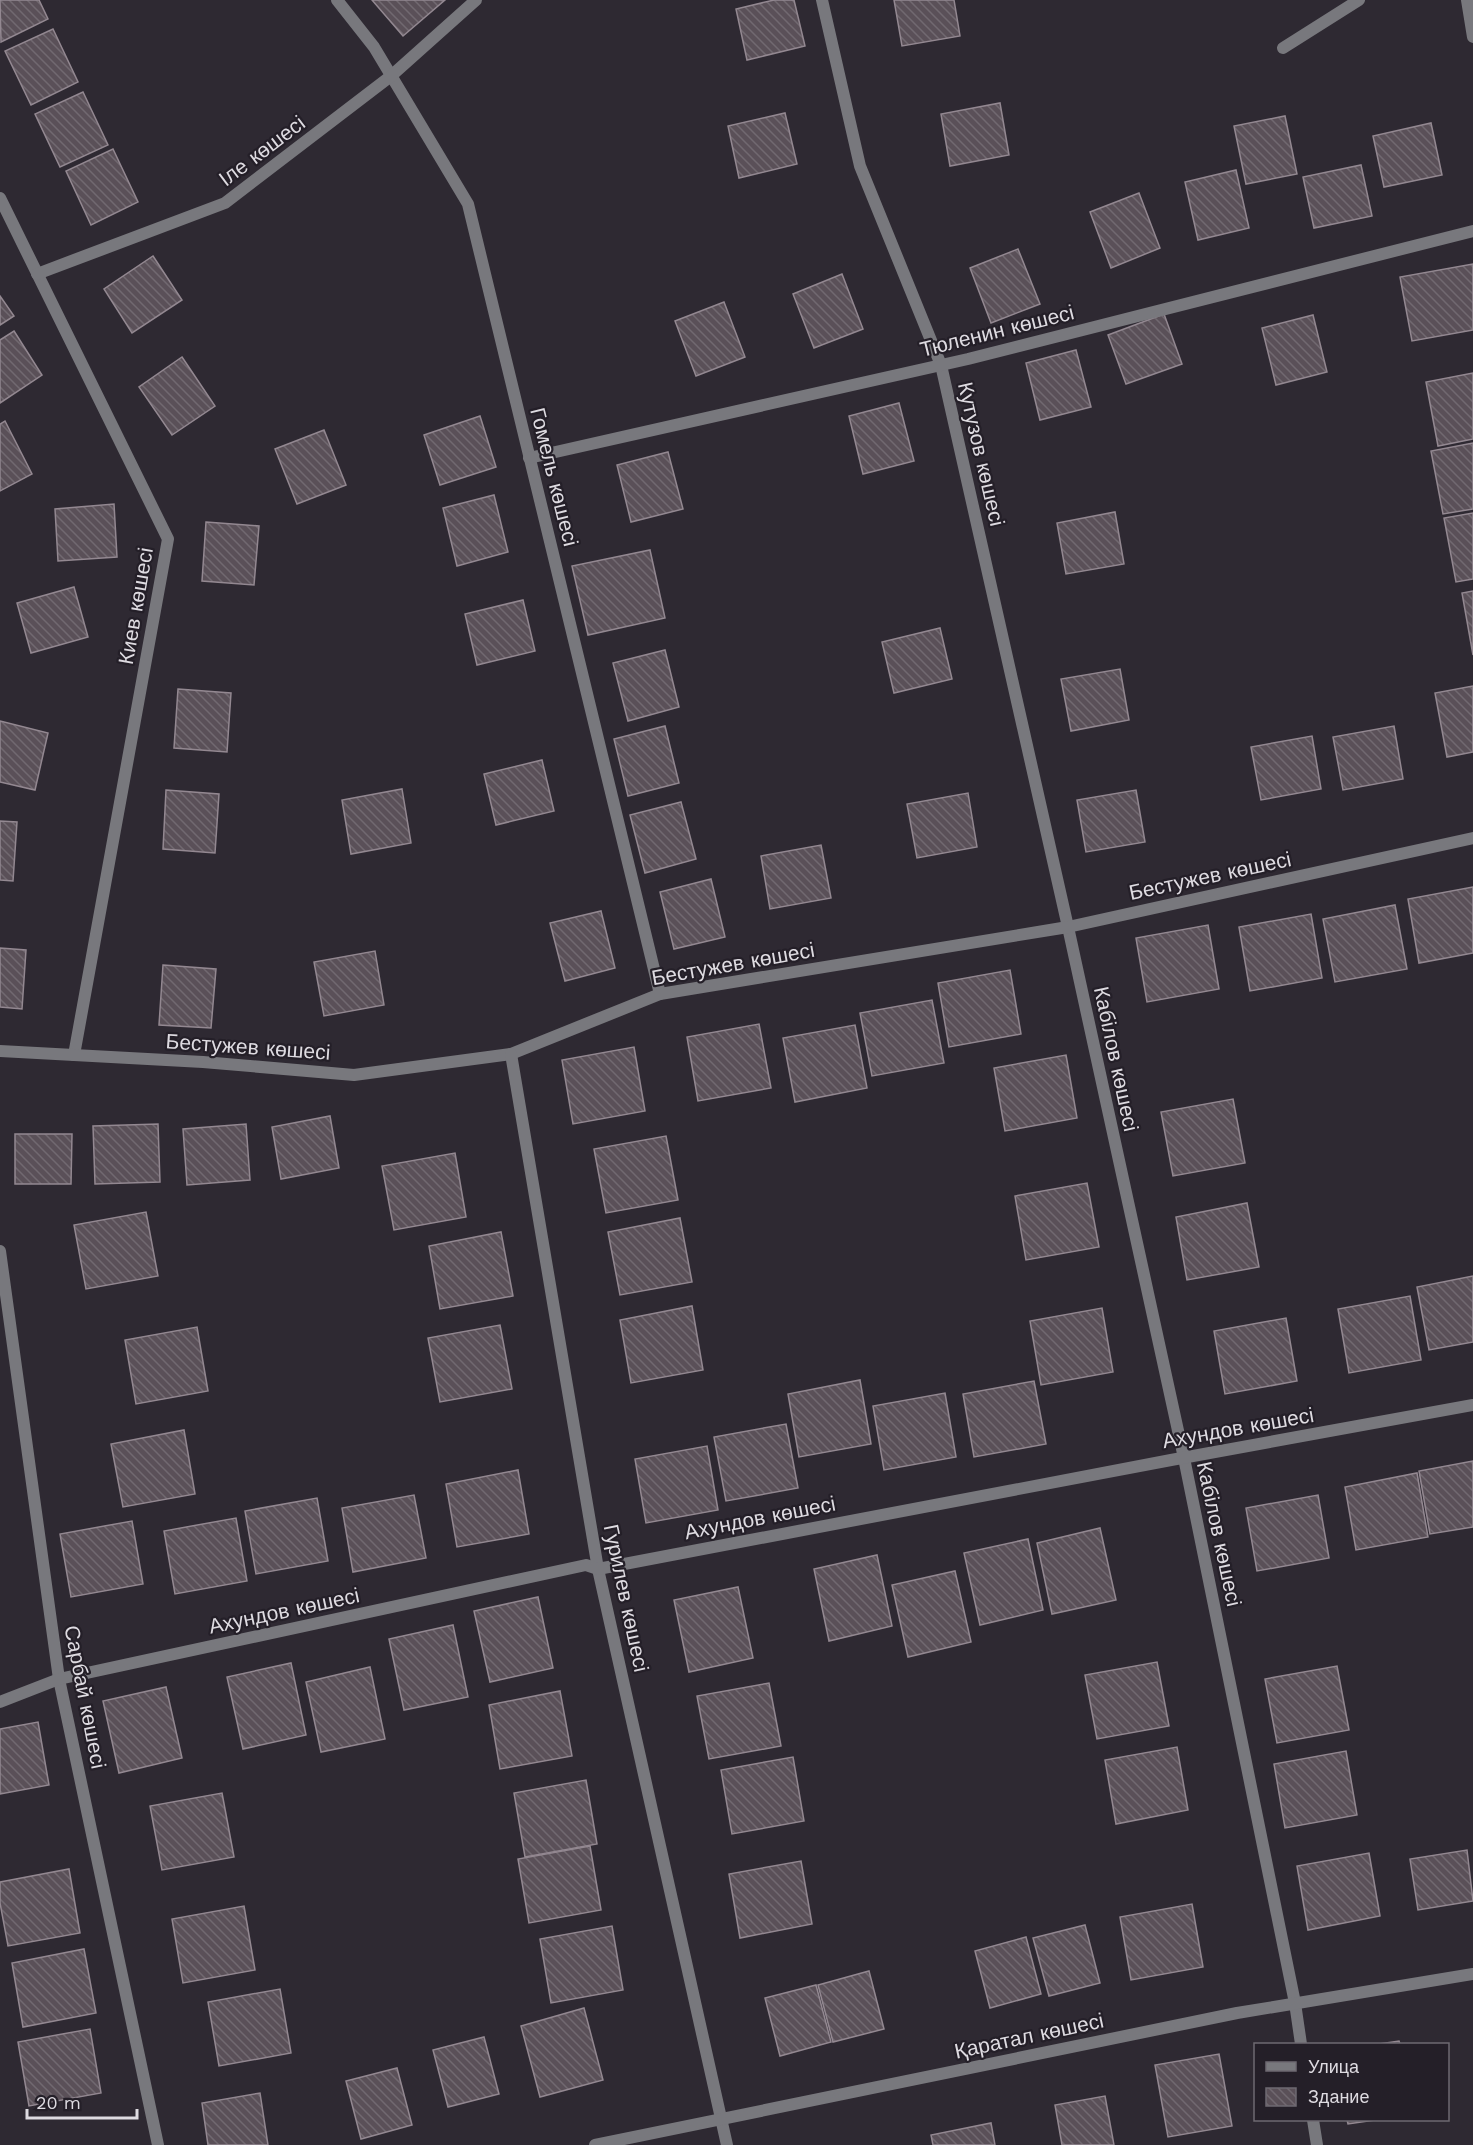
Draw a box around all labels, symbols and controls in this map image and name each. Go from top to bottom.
street label: Іле көшесі [214,110,310,191]
street label: Тюленин көшесі [917,299,1076,362]
street label: Кутузов көшесі [953,379,1010,528]
street label: Гомель көшесі [525,405,584,549]
street label: Киев көшесі [113,545,158,666]
street label: Бестужев көшесі [1127,846,1293,905]
street label: Бестужев көшесі [649,937,816,990]
street label: Кабілов көшесі [1089,984,1144,1134]
street label: Бестужев көшесі [165,1028,331,1065]
street label: Ахундов көшесі [1160,1402,1316,1453]
street label: Кабілов көшесі [1192,1459,1247,1609]
street label: Ахундов көшесі [682,1491,838,1544]
street label: Гурилев көшесі [599,1522,654,1674]
street label: Ахундов көшесі [206,1582,362,1639]
street label: Сарбай көшесі [59,1623,112,1771]
street label: Қаратал көшесі [952,2007,1106,2064]
legend [1254,2043,1449,2121]
text: Улица [1308,2056,1360,2077]
scale bar [27,2082,136,2120]
text: Здание [1308,2086,1369,2107]
text: 20 m [36,2092,81,2113]

